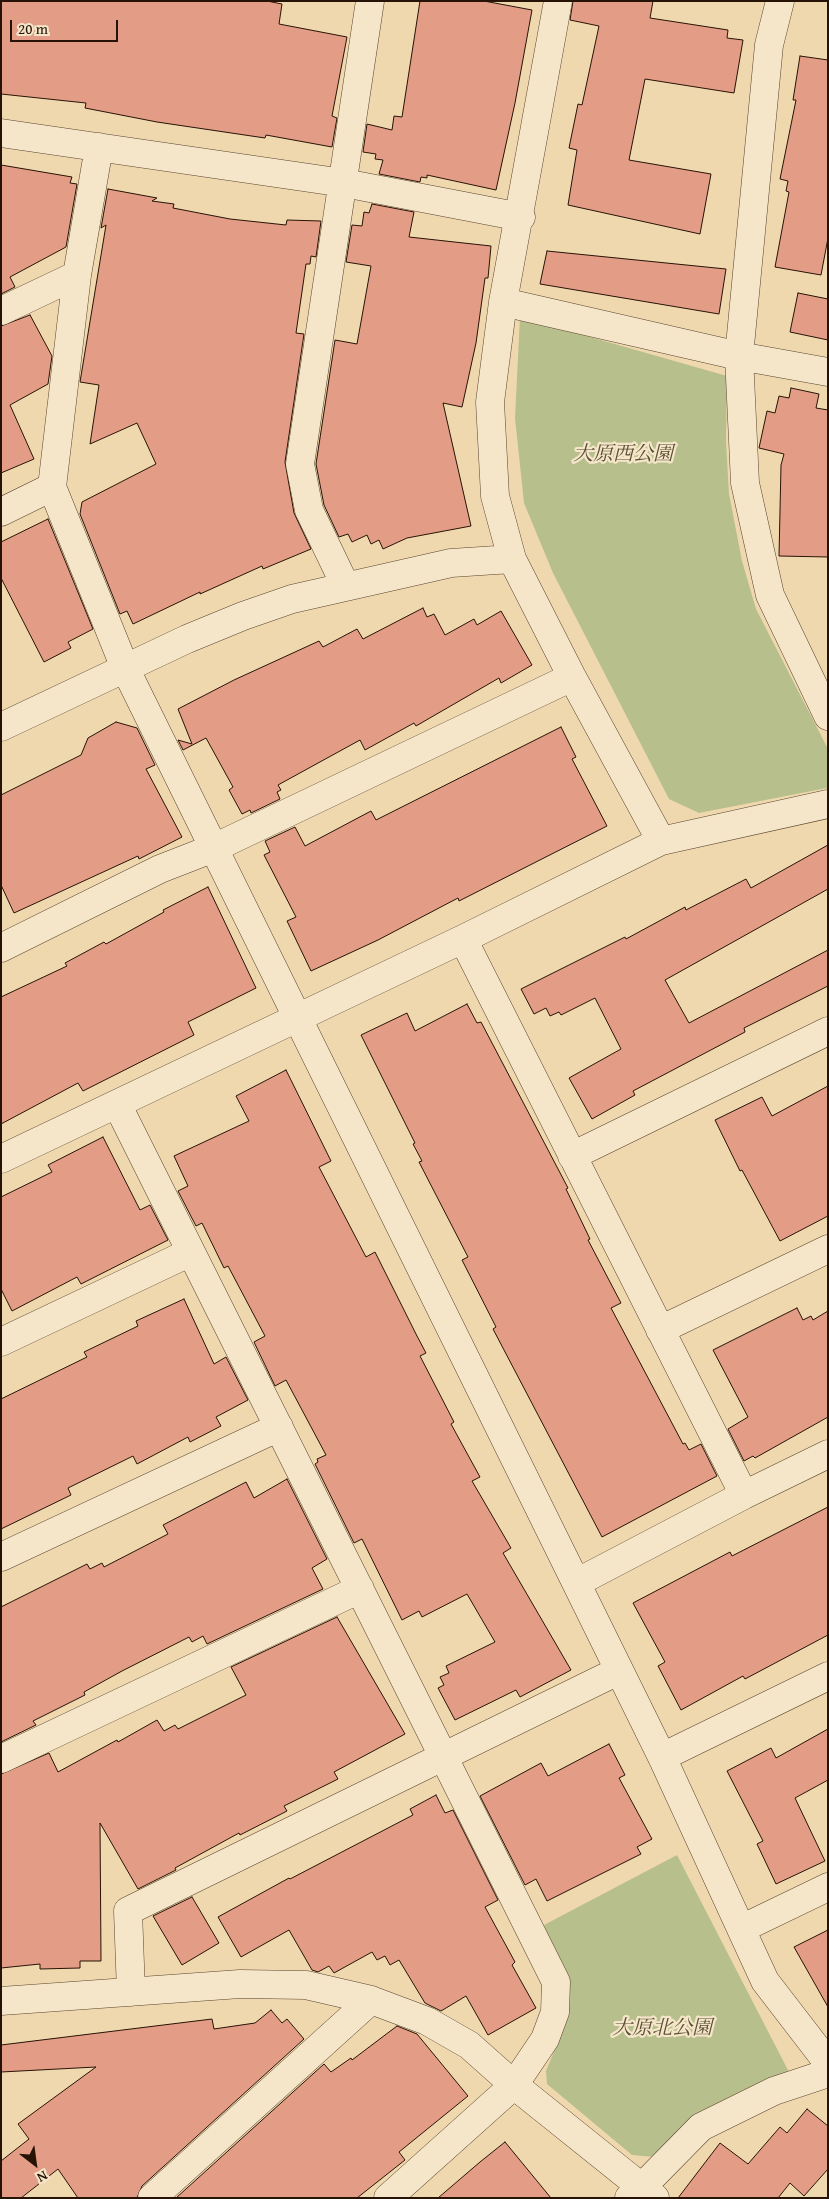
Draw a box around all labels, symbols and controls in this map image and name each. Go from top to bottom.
scale bar [12,10,120,42]
text: 20 m [18,18,48,39]
park label: 大原西公園 [573,443,673,467]
park label: 大原北公園 [612,2017,712,2041]
north arrow [10,2139,60,2189]
text: N [33,2166,52,2188]

